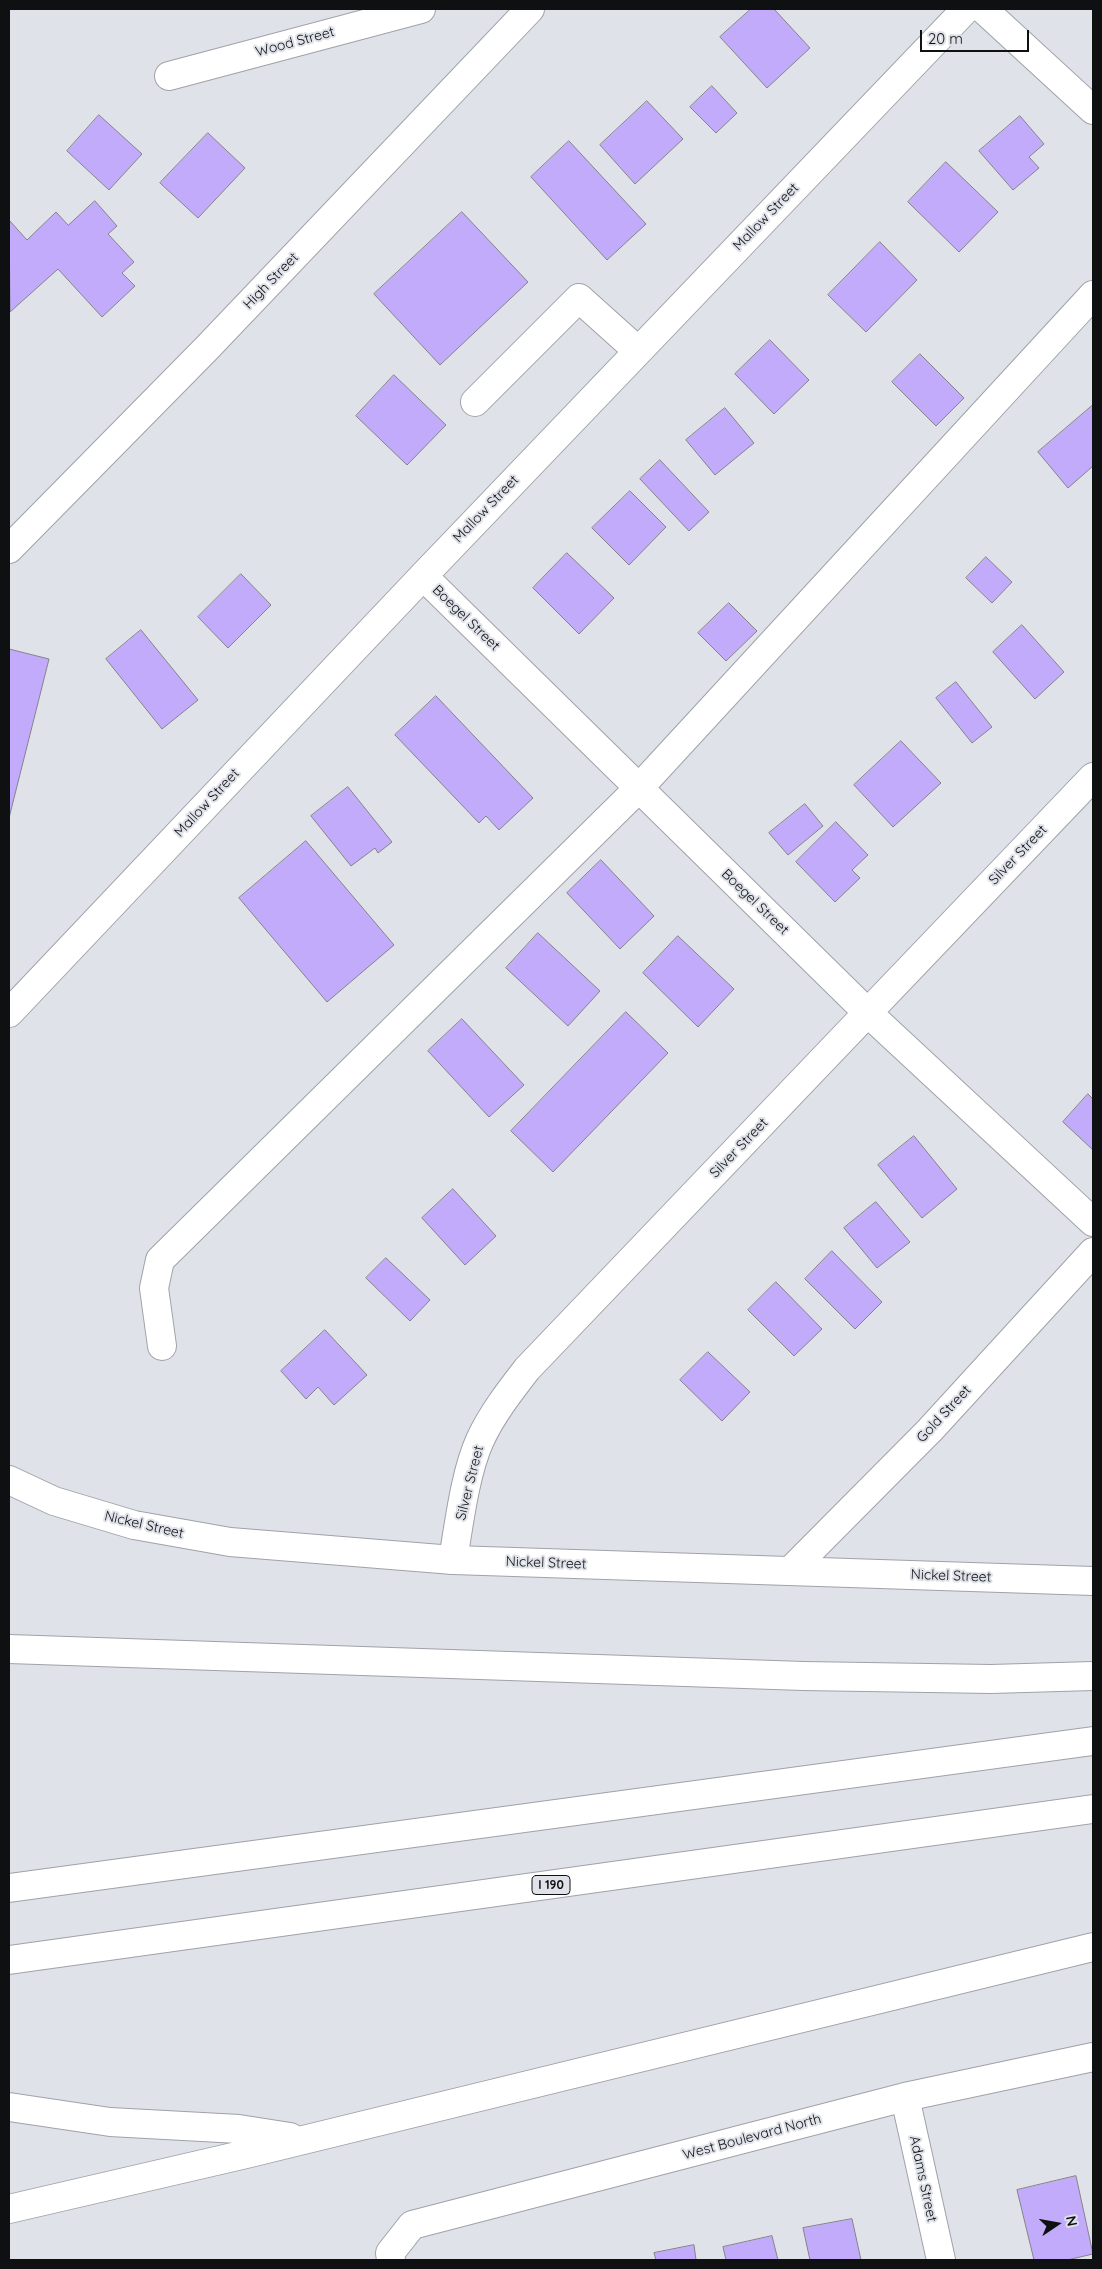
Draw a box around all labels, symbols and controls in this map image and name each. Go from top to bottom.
scale bar [922,20,1031,52]
street label: Wood Street [254,23,336,61]
text: 20 m [928,29,963,48]
street label: Mallow Street [730,180,802,254]
street label: High Street [240,249,302,313]
street label: Mallow Street [450,472,522,546]
street label: Boegel Street [429,582,503,654]
street label: Mallow Street [171,765,243,841]
street label: Silver Street [985,822,1051,888]
street label: Boegel Street [718,866,792,938]
street label: Silver Street [706,1115,772,1181]
street label: Gold Street [913,1382,975,1446]
street label: Silver Street [453,1444,487,1522]
street label: Nickel Street [103,1508,185,1542]
street label: Nickel Street [505,1553,587,1573]
street label: Nickel Street [910,1566,992,1586]
road number: I 190 [532,1876,570,1894]
street label: West Boulevard North [681,2110,823,2164]
street label: Adams Street [906,2134,940,2224]
north arrow [1032,2199,1082,2249]
text: N [1062,2214,1082,2228]

